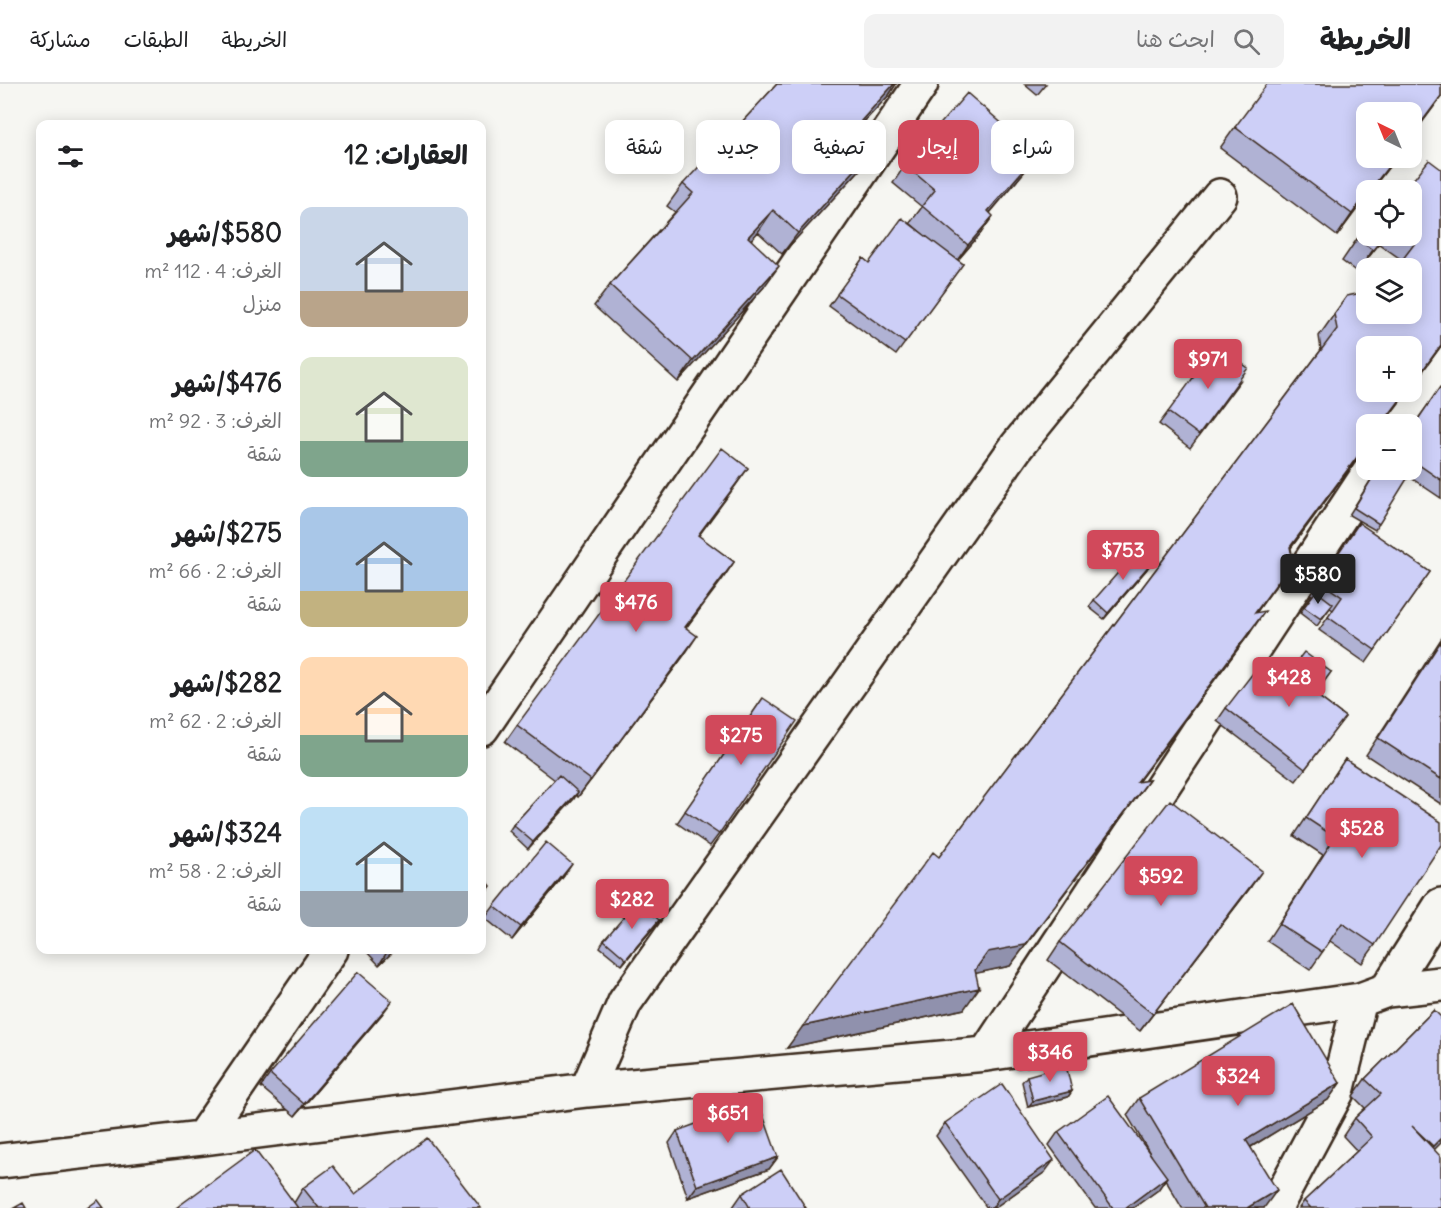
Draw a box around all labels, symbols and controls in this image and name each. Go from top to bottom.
search box [864,14,1284,68]
text: الخريطة [1320,21,1411,57]
text: ابحث هنا [1136,25,1215,53]
icon: search [1230,25,1263,58]
text: مشاركة [30,26,91,53]
text: الطبقات [124,26,189,53]
text: الخريطة [222,26,287,53]
north arrow [1356,102,1422,168]
map controls [1356,102,1422,480]
chip: شقة [605,120,684,174]
chip: جديد [696,120,780,174]
chip: تصفية [792,120,886,174]
chip: إيجار [898,120,979,174]
chip: شراء [991,120,1074,174]
text: العقارات: 12 [344,138,468,171]
icon: filters [54,140,87,173]
button: locate [1356,180,1422,246]
text: $580/شهر [168,216,282,249]
icon: home [348,231,420,303]
text: الغرف: 4 · 112 m² [144,258,282,283]
button: layers [1356,258,1422,324]
text: منزل [243,291,282,316]
button: + [1356,336,1422,402]
pin: $971 [1172,339,1244,390]
text: $971 [1188,346,1228,371]
text: $476/شهر [173,366,282,399]
icon: home [348,381,420,453]
text: الغرف: 3 · 92 m² [149,408,282,433]
button: − [1356,414,1422,480]
text: شقة [247,441,282,466]
text: $275/شهر [173,516,282,549]
pin: $753 [1087,530,1159,581]
icon: home [348,531,420,603]
text: $753 [1101,537,1145,562]
pin: $580 [1282,554,1354,605]
text: الغرف: 2 · 66 m² [149,558,282,583]
text: $580 [1294,561,1342,586]
pin: $476 [600,582,672,633]
text: $476 [614,589,658,614]
text: شقة [247,591,282,616]
pin: $428 [1253,657,1325,708]
text: $428 [1266,664,1312,689]
text: $282/شهر [171,666,282,699]
icon: home [348,681,420,753]
text: الغرف: 2 · 62 m² [149,708,282,733]
pin: $275 [705,715,777,766]
text: $275 [719,722,763,747]
text: شقة [247,741,282,766]
pin: $528 [1326,808,1398,859]
text: $528 [1339,815,1385,840]
text: $324/شهر [171,816,282,849]
icon: home [348,831,420,903]
pin: $592 [1125,856,1197,907]
text: الغرف: 2 · 58 m² [149,858,282,883]
text: $592 [1138,863,1184,888]
pin: $282 [596,879,668,930]
text: $282 [610,886,654,911]
text: شقة [247,891,282,916]
pin: $346 [1014,1032,1086,1083]
text: $346 [1027,1039,1073,1064]
pin: $324 [1202,1056,1274,1107]
text: $324 [1216,1063,1260,1088]
pin: $651 [692,1093,764,1144]
text: $651 [707,1100,749,1125]

